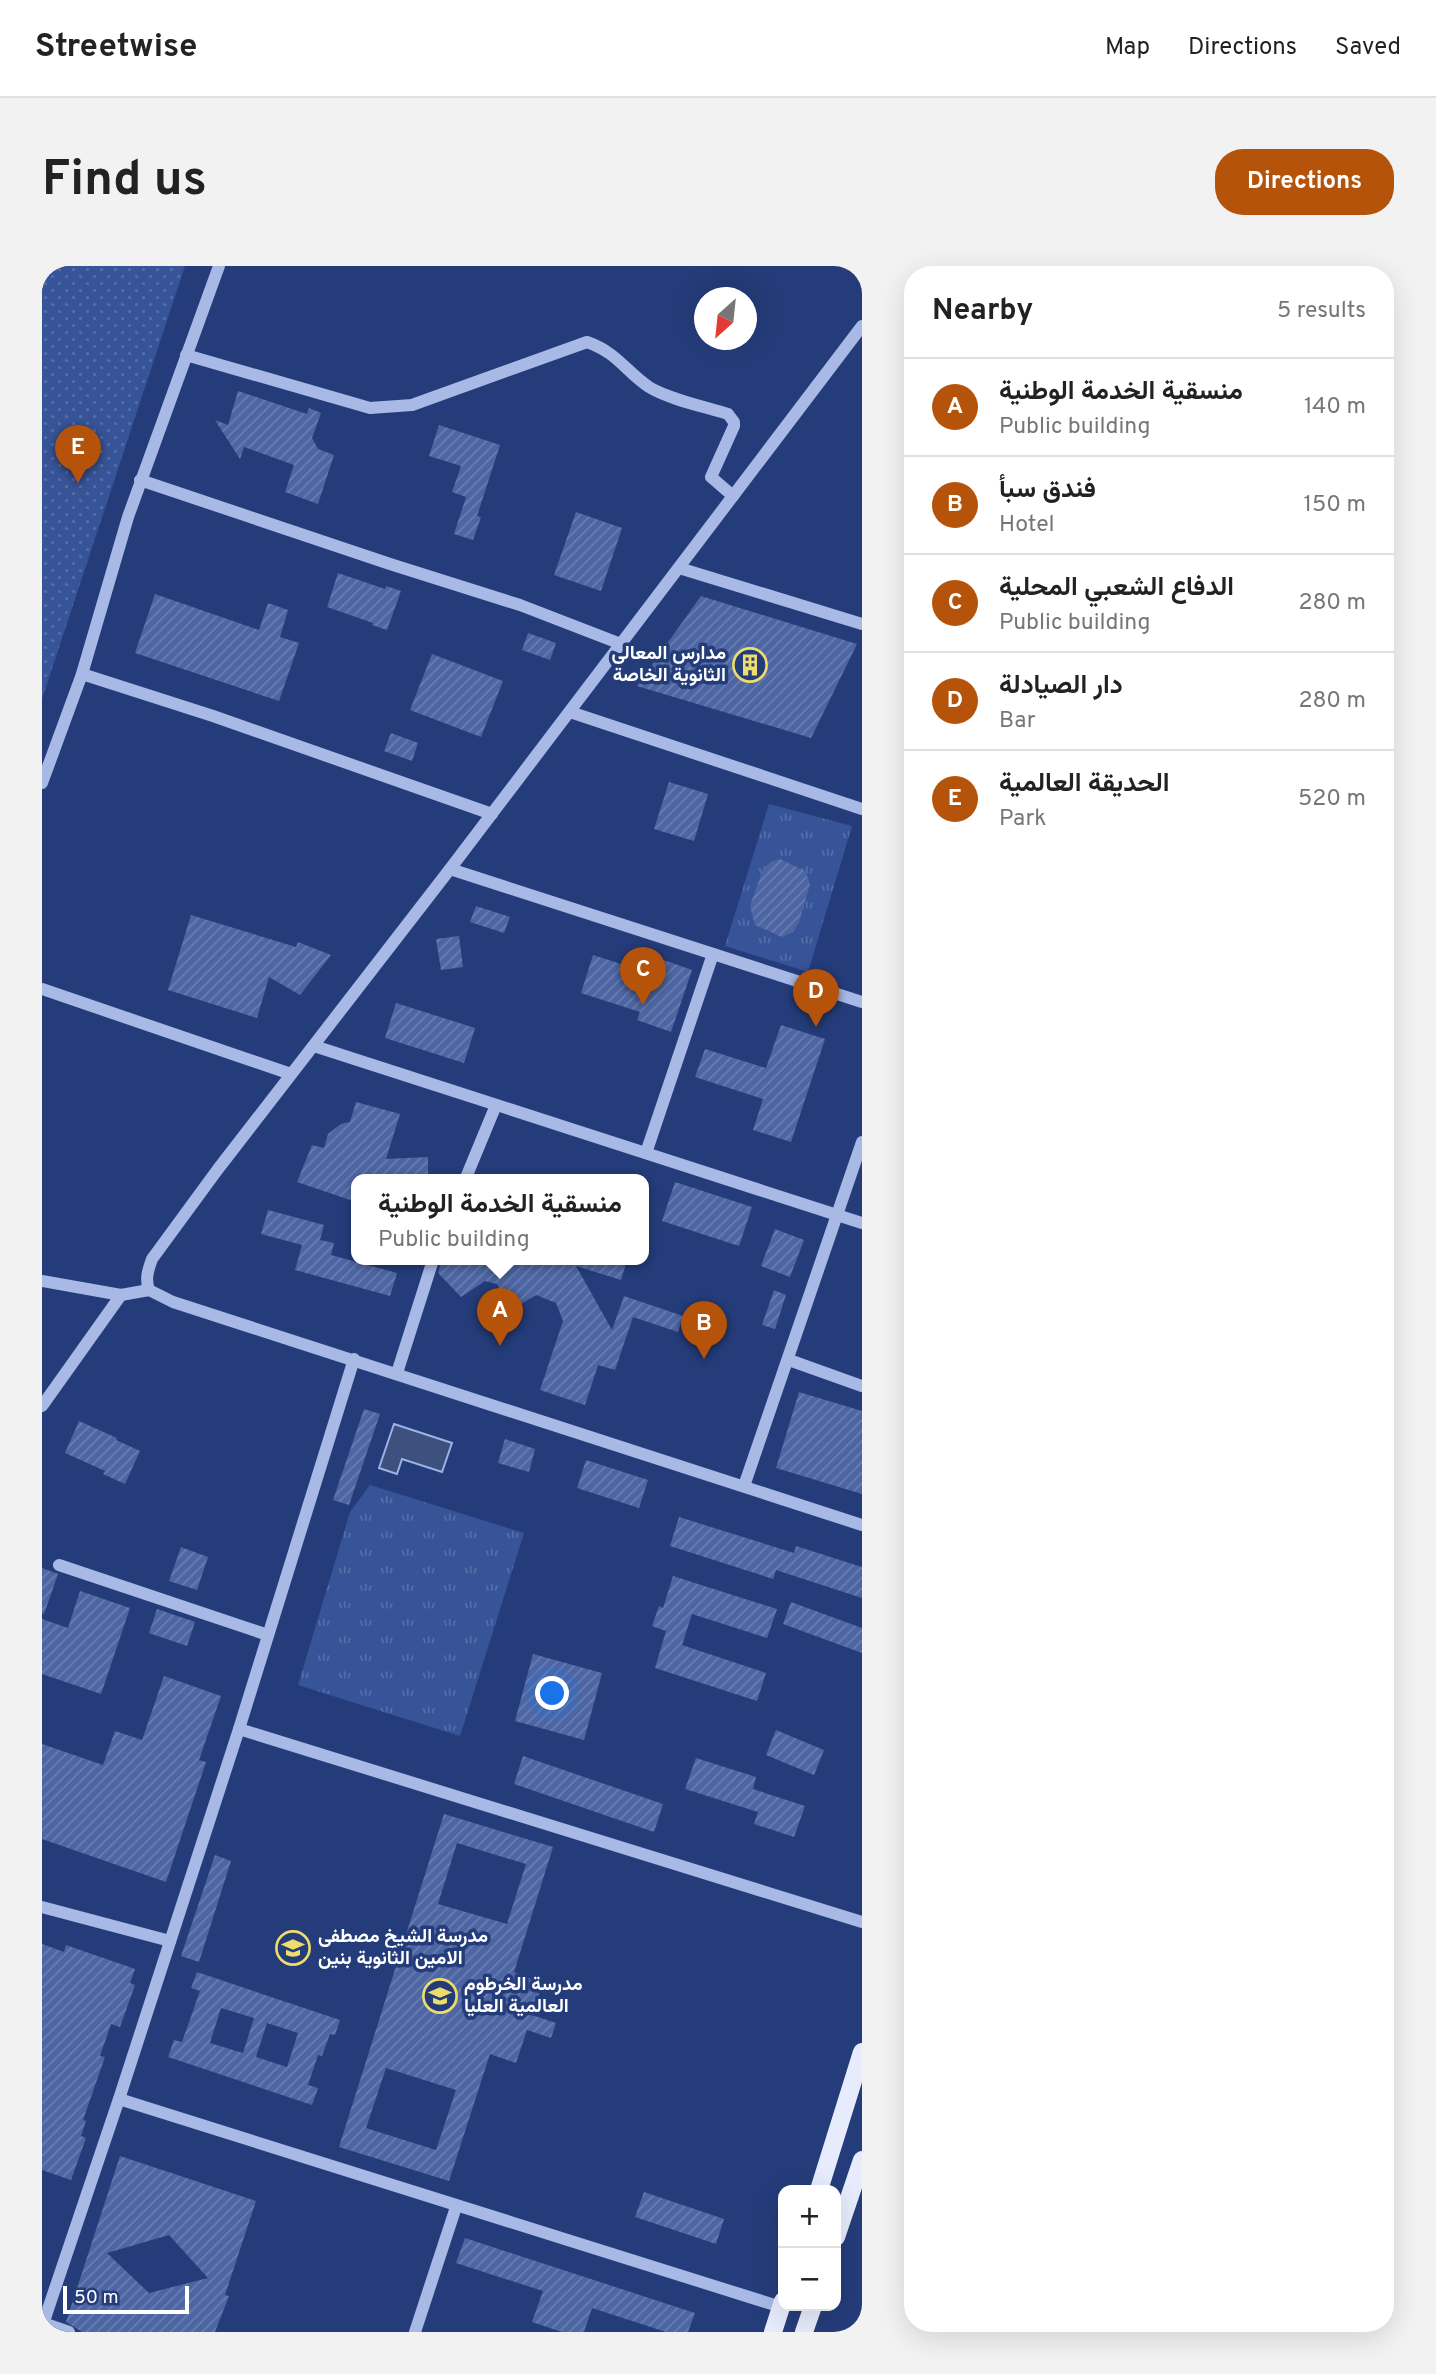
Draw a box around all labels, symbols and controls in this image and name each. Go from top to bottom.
text: Streetwise [35,27,197,69]
text: Map [1105,33,1150,63]
text: Directions [1188,33,1297,63]
text: Saved [1335,33,1401,63]
button: Directions [1215,149,1394,215]
text: Find us [42,151,207,213]
north arrow [694,287,757,350]
text: Nearby [932,293,1033,330]
text: 5 results [1277,297,1366,326]
text: منسقية الخدمة الوطنية [999,376,1243,409]
text: A [947,393,963,422]
text: 140 m [1304,393,1366,422]
text: Public building [999,413,1151,442]
pin: E [55,425,101,483]
text: فندق سبأ [999,474,1096,507]
text: B [947,491,963,520]
text: 150 m [1304,491,1366,520]
text: Hotel [999,511,1055,540]
text: الدفاع الشعبي المحلية [999,572,1234,605]
text: C [948,589,962,618]
text: 280 m [1298,589,1366,618]
text: Public building [999,609,1151,638]
place label: مدارس المعالي الثانوية الخاصة [612,642,726,688]
building icon: مدارس المعالي الثانوية الخاصة [731,646,769,684]
text: دار الصيادلة [999,670,1123,703]
text: D [947,687,963,716]
text: 280 m [1298,687,1366,716]
text: Bar [999,707,1036,736]
text: الحديقة العالمية [999,768,1170,801]
text: E [948,785,962,814]
text: 520 m [1298,785,1366,814]
text: Park [999,805,1046,834]
pin: C [620,947,666,1005]
pin: D [793,969,839,1027]
popup [351,1174,649,1265]
text: منسقية الخدمة الوطنية [378,1189,622,1222]
text: Public building [378,1226,530,1255]
pin: A [477,1288,523,1346]
pin: B [681,1301,727,1359]
your location [535,1676,569,1710]
place label: مدرسة الشيخ مصطفى الامين الثانوية بنين [318,1925,488,1971]
school or university icon: مدرسة الشيخ مصطفى الامين الثانوية بنين [274,1929,312,1967]
place label: مدرسة الخرطوم العالمية العليا [464,1973,583,2019]
school or university icon: مدرسة الخرطوم العالمية العليا [421,1977,459,2015]
map controls [778,2185,841,2311]
button: + [778,2185,841,2248]
button: − [778,2248,841,2311]
scale bar [63,2283,189,2315]
text: 50 m [74,2286,119,2310]

